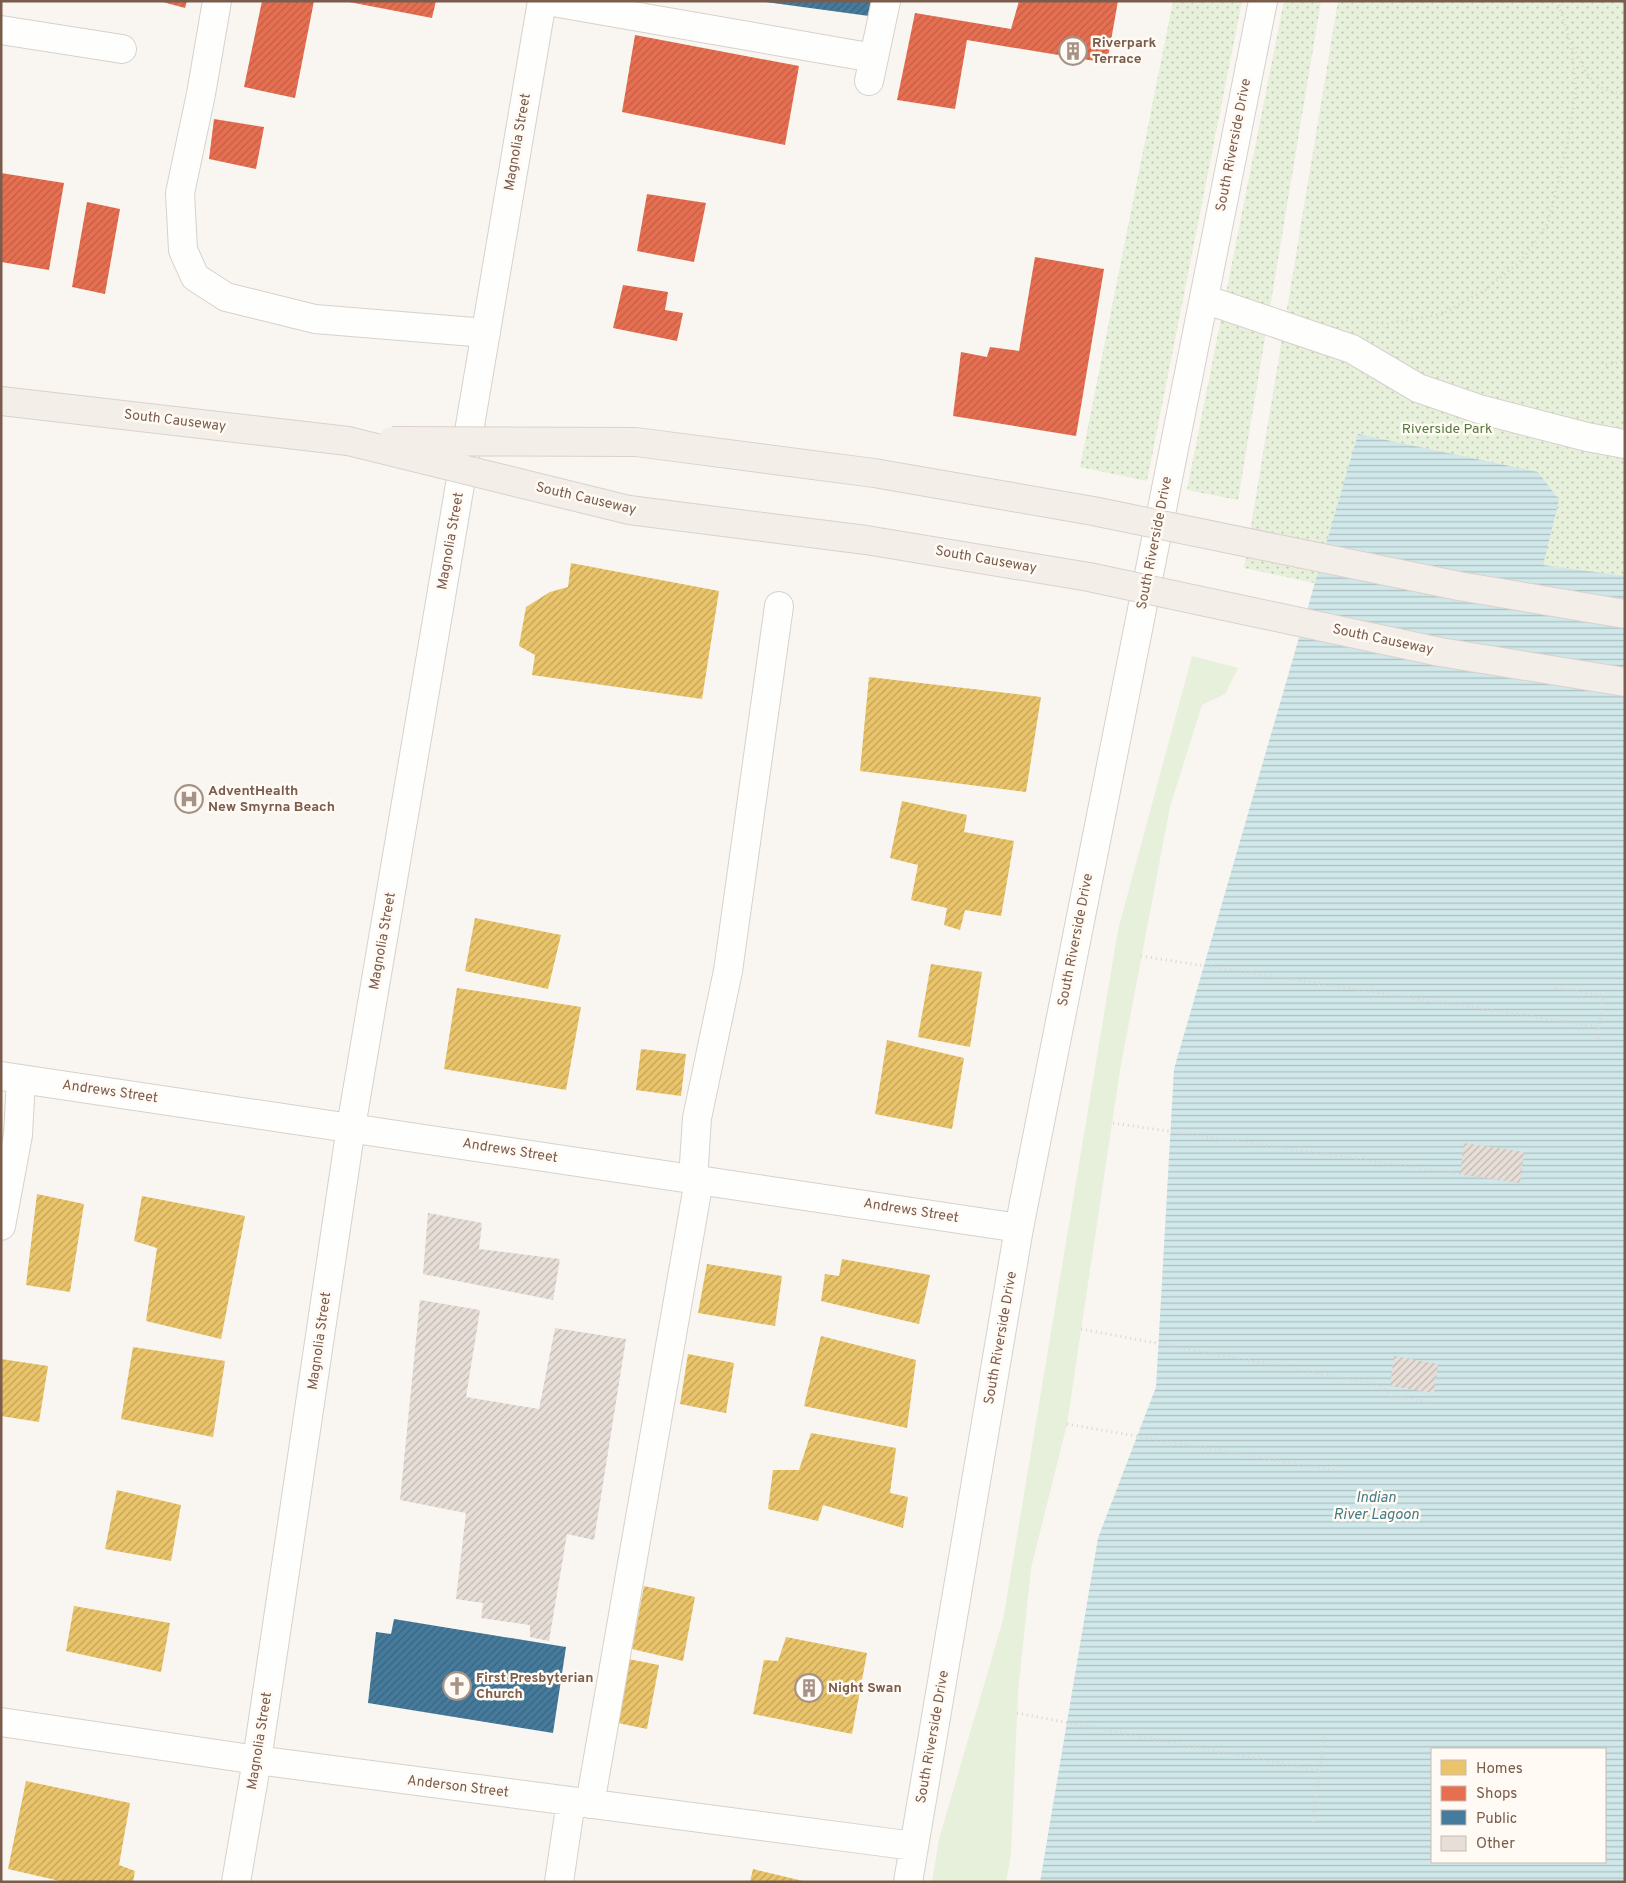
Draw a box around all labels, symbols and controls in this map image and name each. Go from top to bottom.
place label: Riverpark Terrace [1092,35,1157,68]
building icon: Riverpark Terrace [1058,36,1088,66]
street label: South Riverside Drive [1213,77,1255,213]
street label: Magnolia Street [501,92,535,192]
street label: South Causeway [123,406,227,436]
park label: Riverside Park [1402,421,1492,438]
street label: South Riverside Drive [1134,475,1176,611]
street label: South Causeway [534,479,638,519]
street label: Magnolia Street [434,491,468,591]
street label: South Causeway [934,543,1038,577]
street label: South Causeway [1331,621,1435,659]
place label: AdventHealth New Smyrna Beach [208,783,335,816]
hospital icon: AdventHealth New Smyrna Beach [174,784,204,814]
street label: South Riverside Drive [1055,872,1097,1008]
street label: Magnolia Street [366,891,400,991]
street label: Andrews Street [61,1077,159,1107]
street label: Andrews Street [461,1135,559,1167]
street label: Andrews Street [862,1195,960,1227]
street label: South Riverside Drive [981,1270,1021,1406]
street label: Magnolia Street [305,1291,335,1391]
water label: Indian River Lagoon [1333,1489,1419,1525]
street label: South Riverside Drive [913,1669,953,1805]
place label: First Presbyterian Church [476,1670,594,1703]
church icon: First Presbyterian Church [442,1671,472,1701]
building icon: Night Swan [794,1673,824,1703]
place label: Night Swan [828,1680,902,1697]
street label: Magnolia Street [244,1691,276,1791]
legend [1431,1748,1606,1863]
text: Homes [1476,1760,1523,1779]
street label: Anderson Street [406,1772,510,1802]
text: Shops [1476,1785,1517,1804]
text: Public [1476,1810,1517,1829]
text: Other [1476,1835,1515,1854]

